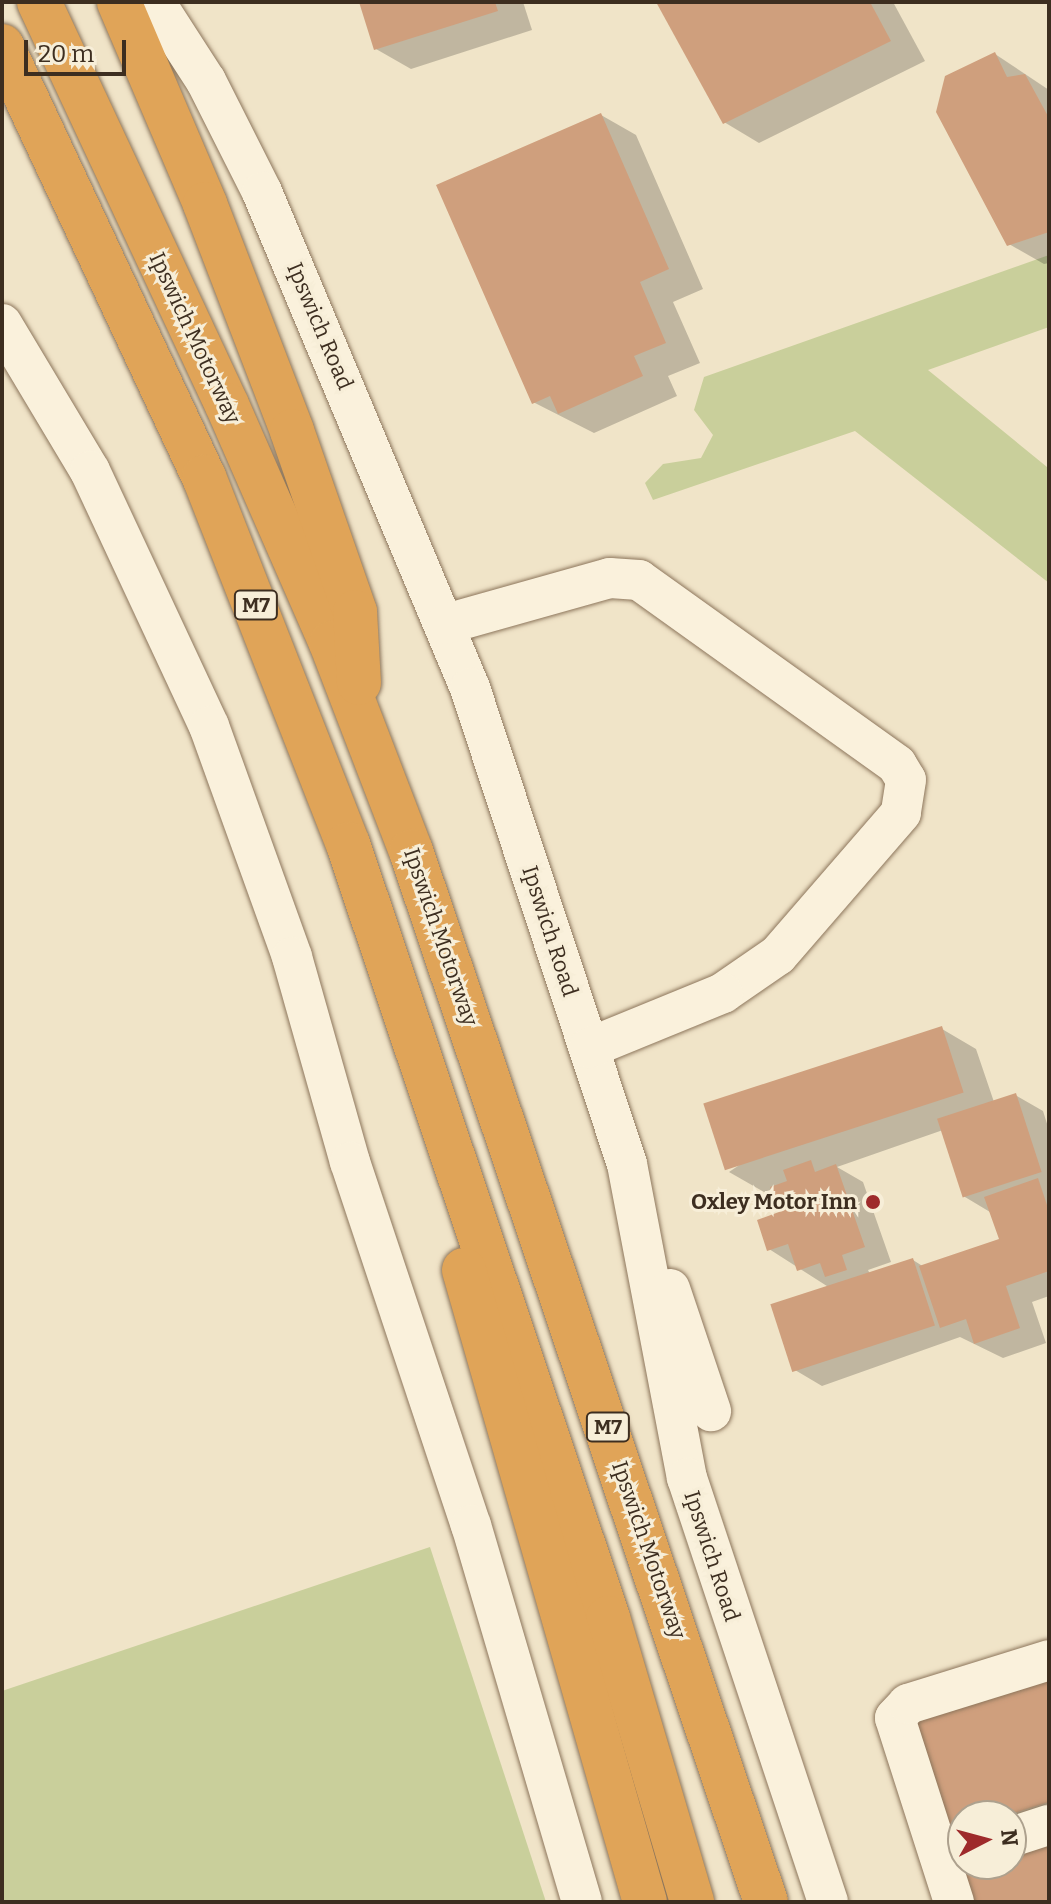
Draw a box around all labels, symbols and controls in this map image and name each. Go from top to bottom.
scale bar [28,24,130,74]
text: 20 m [38,40,94,68]
street label: Ipswich Motorway [144,248,246,428]
street label: Ipswich Road [281,258,359,394]
road number: M7 [232,589,280,621]
street label: Ipswich Motorway [398,845,484,1029]
street label: Ipswich Road [516,862,584,1000]
place label: Oxley Motor Inn [691,1189,857,1215]
marker: Oxley Motor Inn [864,1193,882,1211]
road number: M7 [584,1411,632,1443]
street label: Ipswich Motorway [606,1458,692,1642]
street label: Ipswich Road [678,1487,746,1625]
north arrow [947,1800,1027,1880]
text: N [995,1828,1024,1847]

